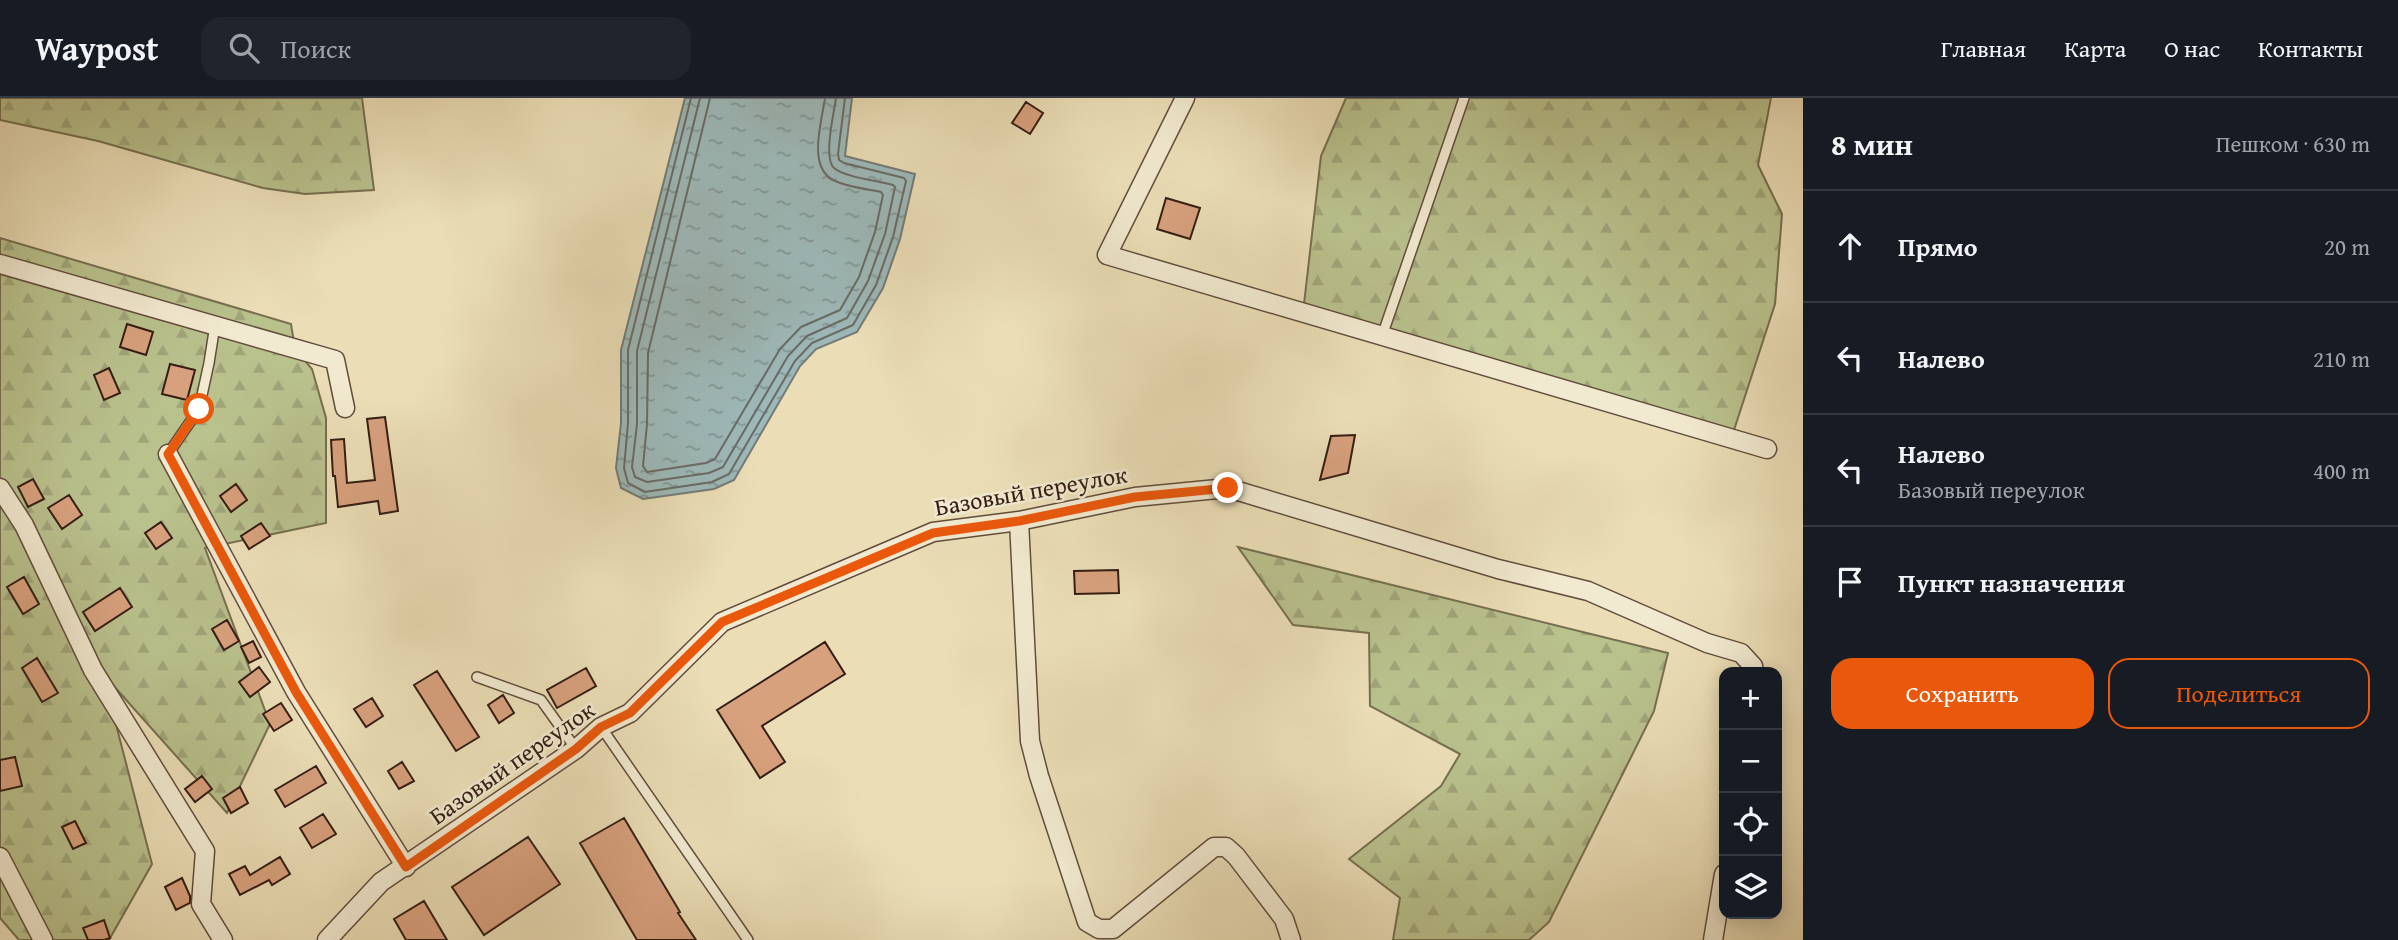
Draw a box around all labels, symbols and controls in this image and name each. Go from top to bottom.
search box [201,17,691,80]
text: Waypost [35,24,159,72]
icon: search [225,29,263,67]
text: Поиск [281,29,351,68]
text: Главная [1941,31,2026,66]
text: Карта [2064,31,2126,66]
text: О нас [2164,31,2220,66]
text: Контакты [2258,31,2363,66]
text: 8 мин [1831,122,1913,166]
text: Пешком · 630 m [2216,127,2370,160]
icon: ahead [1831,227,1869,265]
text: Прямо [1898,227,1978,266]
text: 20 m [2324,230,2370,263]
icon: left [1831,339,1869,377]
text: Налево [1898,339,1985,378]
text: 210 m [2313,342,2370,375]
route start [183,393,214,424]
text: Налево [1898,434,1985,473]
icon: left [1831,451,1869,489]
text: 400 m [2313,454,2370,487]
street label: Базовый переулок [932,456,1130,525]
route end [1212,472,1243,503]
text: Базовый переулок [1898,473,2085,506]
icon: arrive [1831,563,1869,601]
text: Пункт назначения [1898,563,2125,602]
button: Сохранить [1831,658,2094,729]
button: Поделиться [2108,658,2370,729]
map controls [1719,667,1782,919]
button: + [1719,667,1782,730]
street label: Базовый переулок [422,692,602,833]
button: − [1719,730,1782,793]
button: locate [1719,793,1782,856]
button: layers [1719,856,1782,919]

